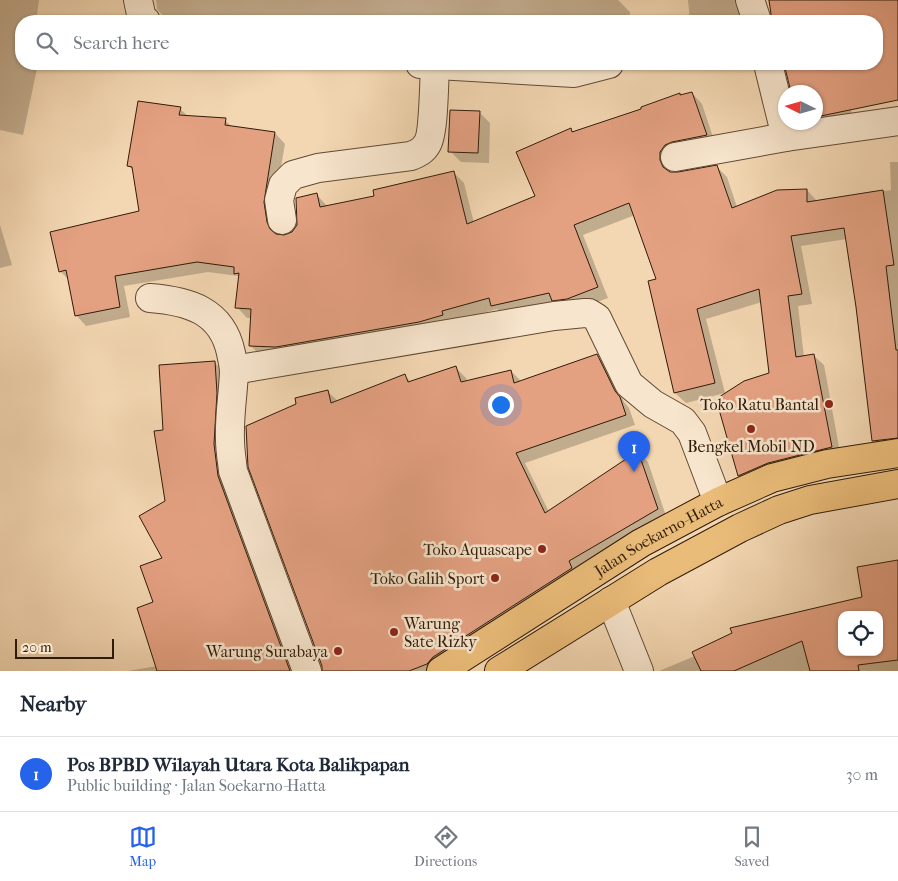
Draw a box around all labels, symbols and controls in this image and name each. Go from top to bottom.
search box [15,15,883,70]
icon: search [33,29,61,57]
text: Search here [73,32,169,54]
north arrow [778,85,823,130]
your location [488,392,514,418]
place label: Toko Ratu Bantal [700,395,820,414]
marker: Toko Ratu Bantal [823,398,835,410]
marker: Bengkel Mobil ND [745,423,757,435]
pin: 1 [618,431,650,472]
place label: Bengkel Mobil ND [687,437,815,456]
street label: Jalan Soekarno-Hatta [589,492,726,581]
place label: Toko Aquascape [423,540,532,559]
marker: Toko Aquascape [536,543,548,555]
place label: Toko Galih Sport [370,569,485,588]
marker: Toko Galih Sport [489,572,501,584]
map controls [838,611,883,656]
button: locate [838,611,883,656]
place label: Warung Sate Rizky [403,614,477,651]
marker: Warung Sate Rizky [388,626,400,638]
scale bar [15,636,114,659]
text: 20 m [22,639,52,656]
place label: Warung Surabaya [205,642,329,661]
marker: Warung Surabaya [332,645,344,657]
text: Nearby [20,692,86,716]
text: Pos BPBD Wilayah Utara Kota Balikpapan [67,754,410,776]
text: 1 [33,765,39,784]
text: 30 m [846,765,878,784]
text: Public building · Jalan Soekarno-Hatta [67,776,326,795]
tab: Map [129,823,157,870]
tab: Directions [414,823,477,870]
tab: Saved [735,823,769,870]

